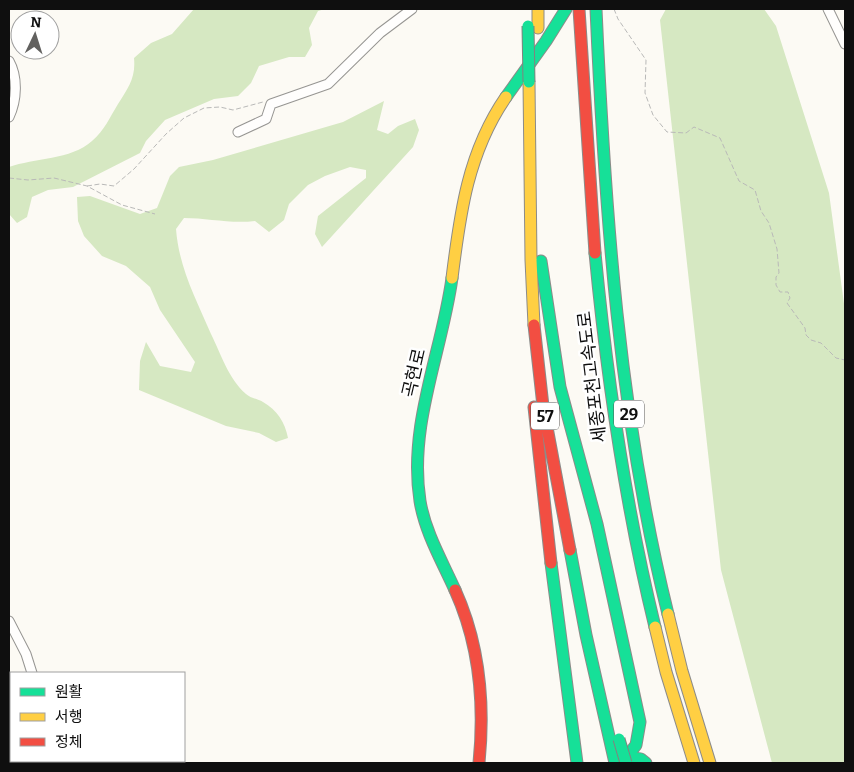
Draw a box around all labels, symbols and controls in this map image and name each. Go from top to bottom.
north arrow [10,10,60,60]
text: N [30,14,42,31]
street label: 세종포천고속도로 [573,310,611,444]
street label: 곡현로 [398,346,430,400]
road number: 29 [614,400,644,428]
road number: 57 [531,402,559,430]
legend [10,672,185,762]
text: 원활 [55,683,83,701]
text: 서행 [55,708,83,726]
text: 정체 [55,733,83,751]

